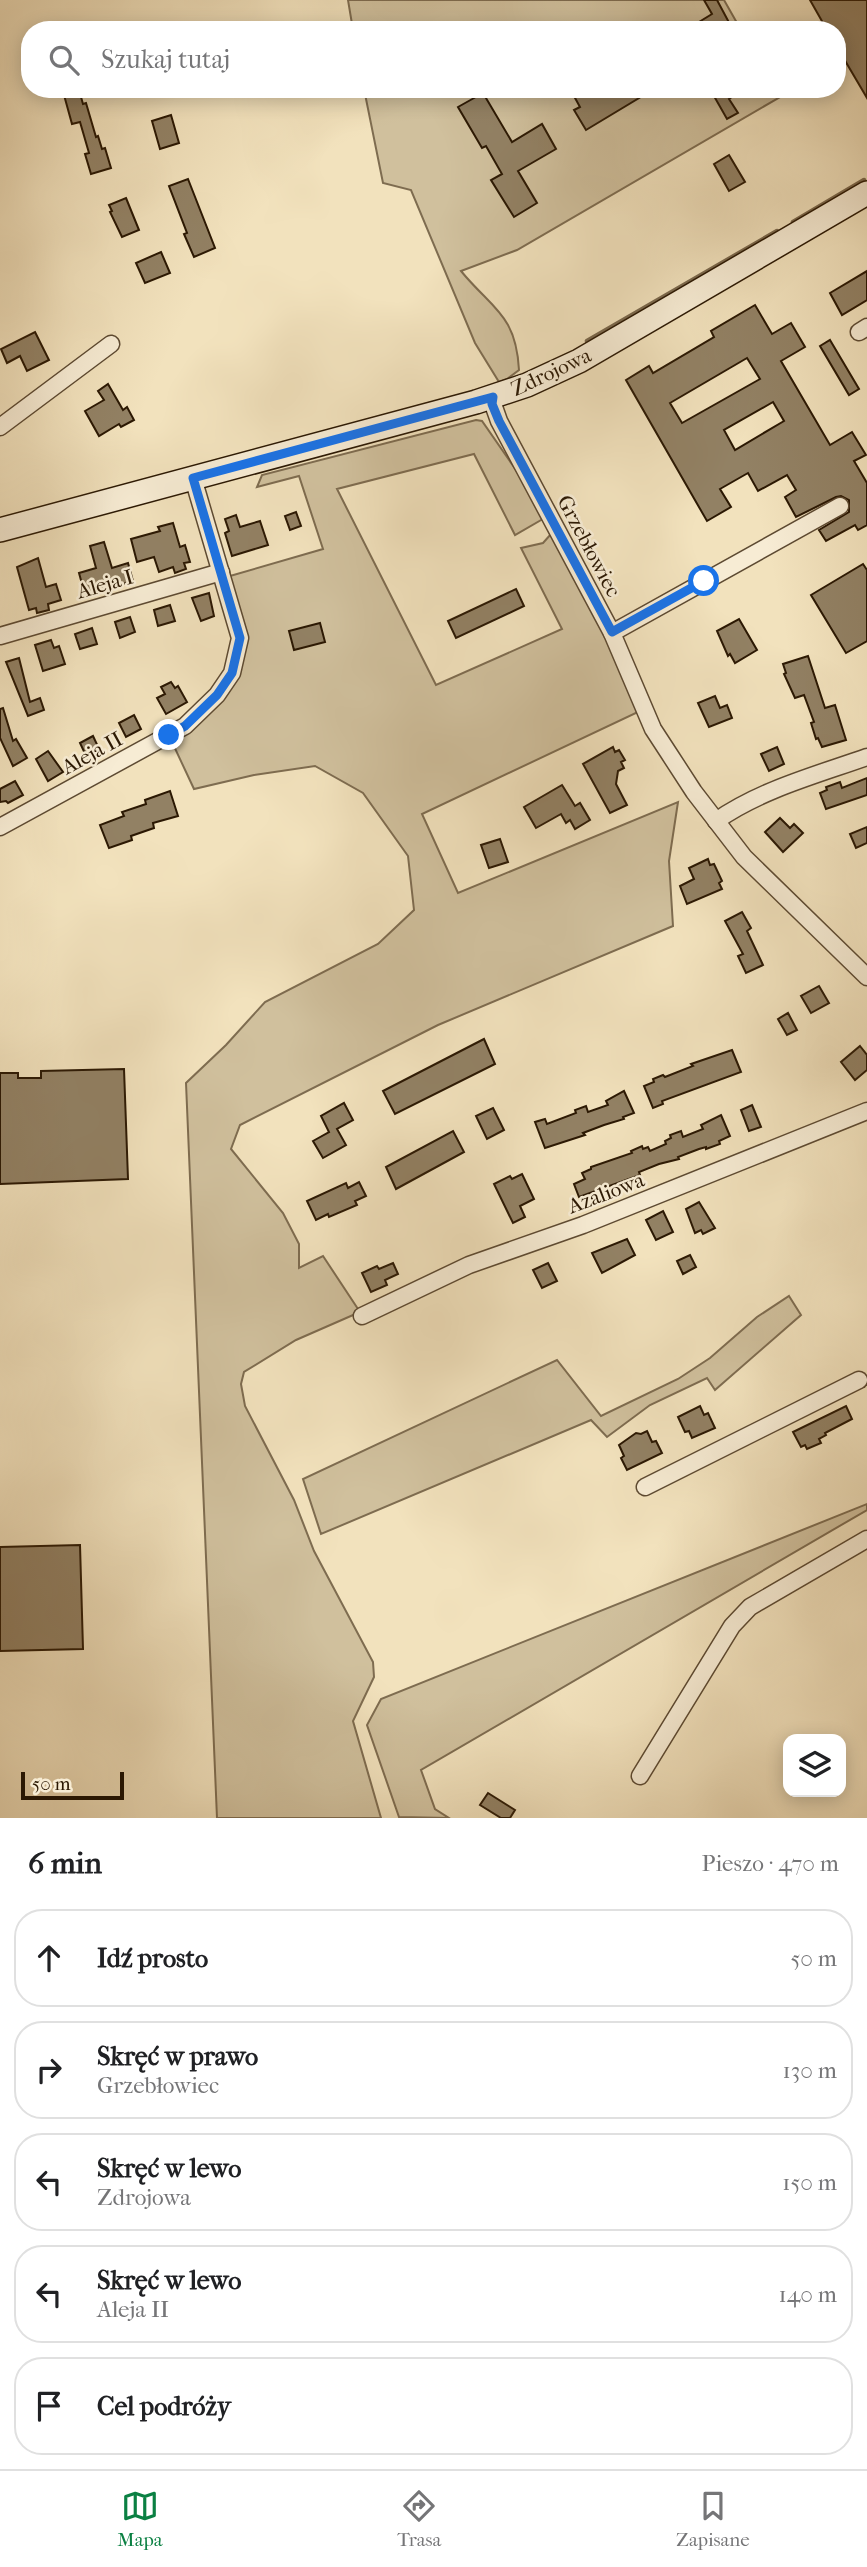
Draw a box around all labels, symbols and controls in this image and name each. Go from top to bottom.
search box [21,21,846,98]
icon: search [45,41,83,79]
text: Szukaj tutaj [101,44,230,75]
street label: Zdrojowa [507,343,595,401]
street label: Grzebłowiec [552,491,626,601]
street label: Aleja I [73,565,136,604]
route start [688,565,719,596]
route end [153,719,184,750]
street label: Aleja II [57,727,127,780]
street label: Azaliowa [564,1167,648,1219]
map controls [783,1734,846,1797]
button: layers [783,1734,846,1797]
scale bar [21,1769,124,1801]
text: 50 m [32,1773,71,1795]
text: 6 min [28,1846,102,1881]
text: Pieszo · 470 m [702,1850,839,1877]
icon: ahead [30,1939,68,1977]
text: Idź prosto [97,1943,208,1974]
text: 50 m [790,1945,837,1972]
text: Skręć w prawo [97,2041,258,2072]
icon: right [30,2051,68,2089]
text: 130 m [783,2057,837,2084]
text: Grzebłowiec [97,2072,219,2099]
text: Skręć w lewo [97,2153,241,2184]
icon: left [30,2163,68,2201]
text: 150 m [782,2169,837,2196]
text: Zdrojowa [97,2184,191,2211]
text: Skręć w lewo [97,2265,241,2296]
icon: left [30,2275,68,2313]
text: 140 m [778,2281,837,2308]
text: Aleja II [97,2296,169,2323]
icon: arrive [30,2387,68,2425]
text: Cel podróży [97,2391,231,2422]
tab: Mapa [117,2487,163,2551]
tab: Trasa [397,2487,441,2551]
tab: Zapisane [676,2487,750,2551]

